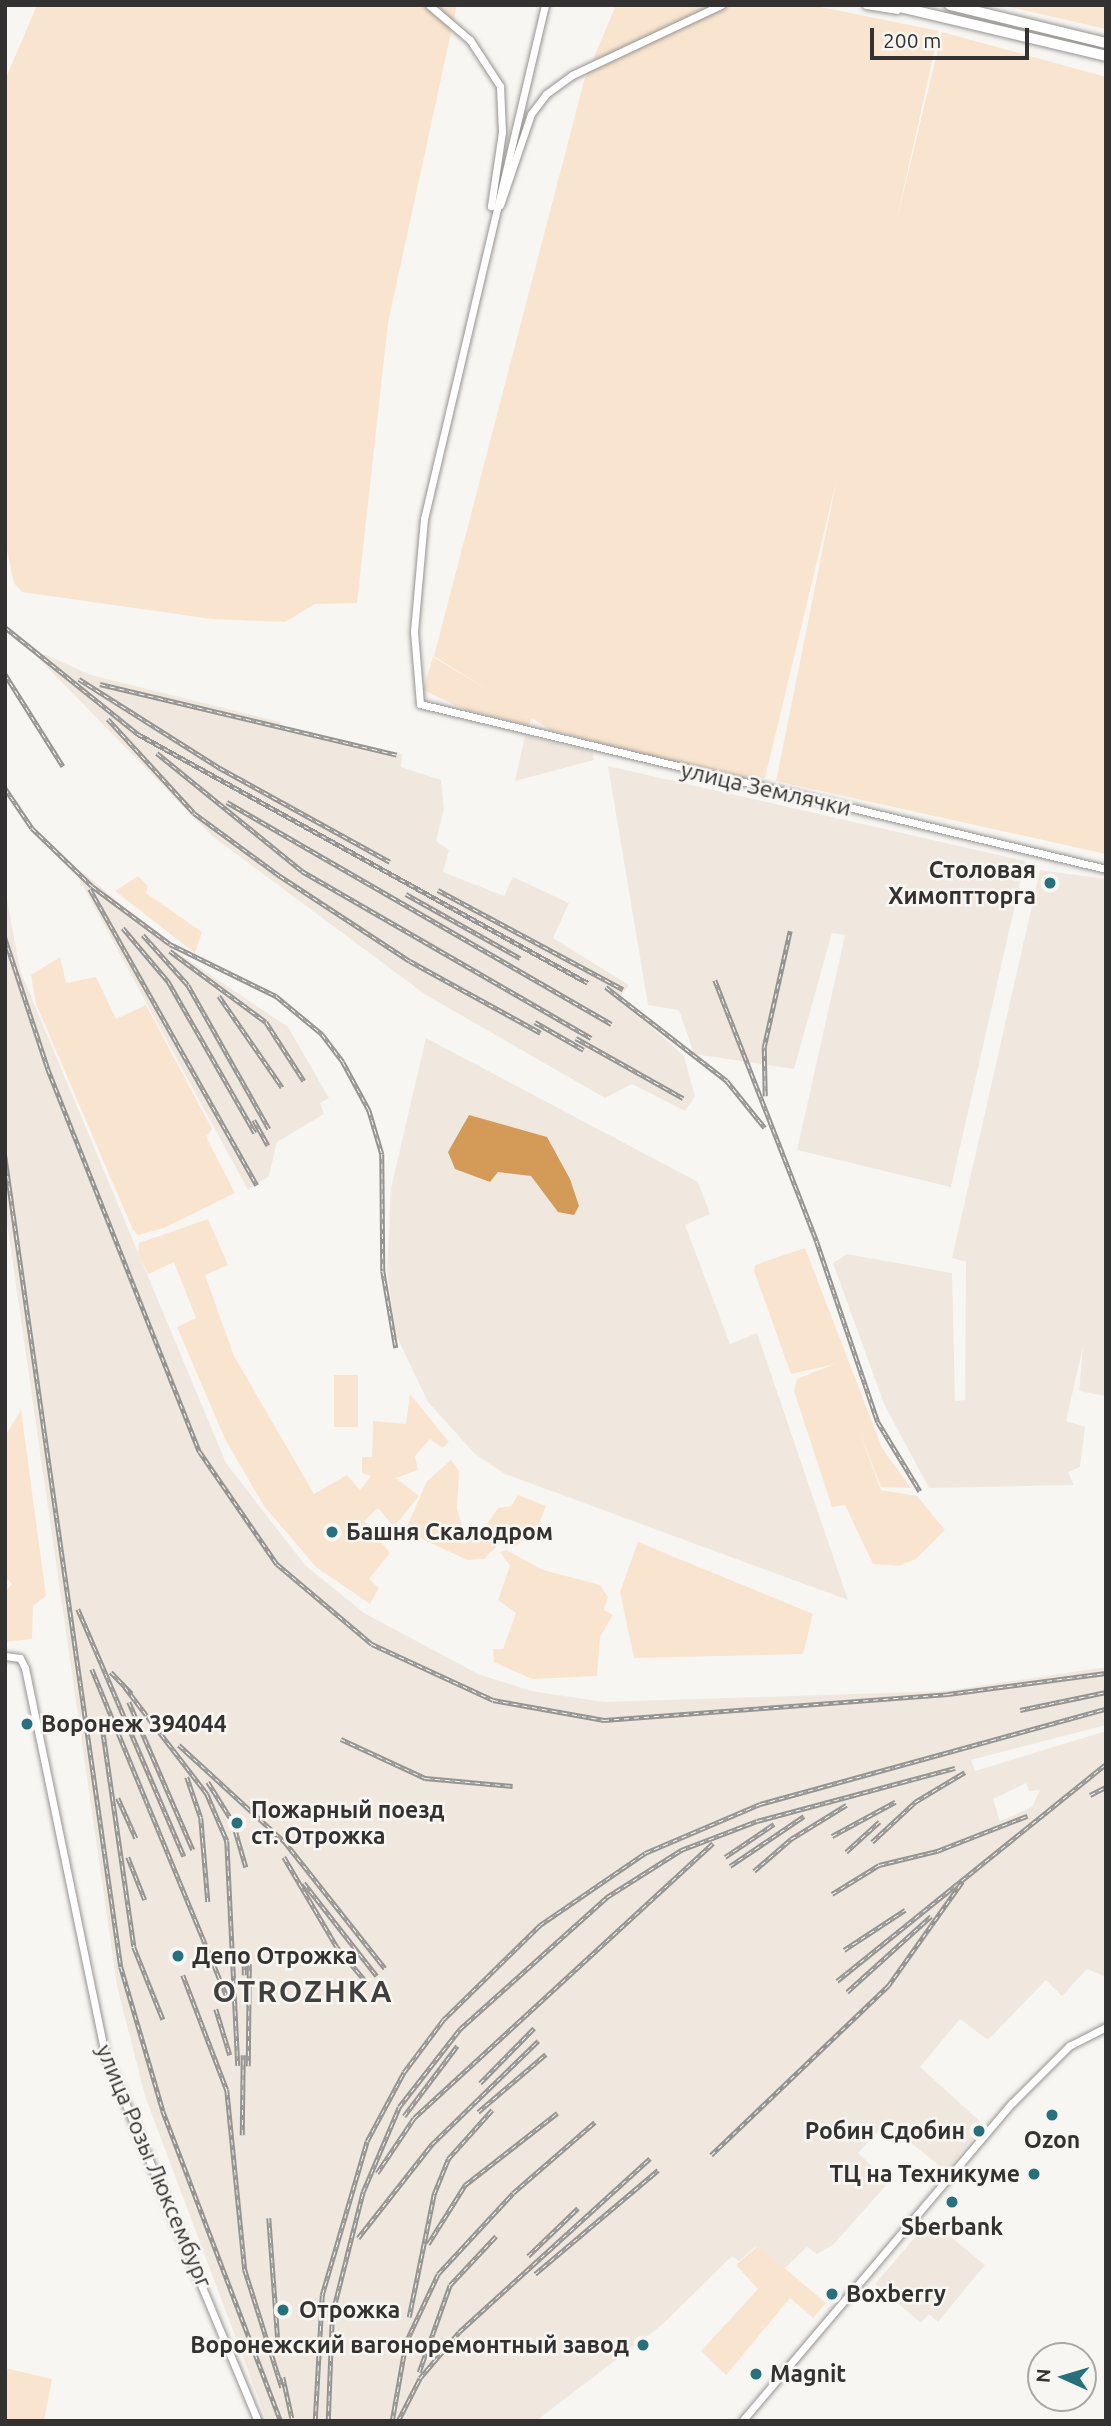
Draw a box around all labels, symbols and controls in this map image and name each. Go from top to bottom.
scale bar [873,14,1032,58]
text: 200 m [883,28,941,52]
street label: улица Землячки [678,756,854,822]
place label: Столовая Химоптторга [888,856,1036,910]
marker: Столовая Химоптторга [1042,875,1058,891]
place label: Башня Скалодром [346,1518,553,1546]
marker: Башня Скалодром [324,1524,340,1540]
place label: Воронеж 394044 [41,1710,227,1738]
marker: Воронеж 394044 [19,1716,35,1732]
place label: Пожарный поезд ст. Отрожка [251,1796,445,1850]
marker: Пожарный поезд ст. Отрожка [229,1815,245,1831]
place label: Депо Отрожка [192,1942,358,1970]
marker: Депо Отрожка [170,1948,186,1964]
district label: OTROZHKA [213,1973,393,2009]
street label: улица Розы Люксембург [90,2040,218,2292]
marker: Ozon [1044,2107,1060,2123]
place label: Робин Сдобин [805,2117,965,2145]
marker: Робин Сдобин [971,2123,987,2139]
place label: Ozon [1024,2126,1080,2154]
place label: ТЦ на Техникуме [829,2160,1020,2188]
marker: ТЦ на Техникуме [1026,2166,1042,2182]
marker: Sberbank [944,2194,960,2210]
place label: Sberbank [901,2213,1003,2241]
place label: Boxberry [846,2280,946,2308]
marker: Boxberry [824,2286,840,2302]
place label: Отрожка [299,2296,400,2324]
marker: Отрожка [273,2300,293,2320]
place label: Воронежский вагоноремонтный завод [190,2331,629,2359]
marker: Воронежский вагоноремонтный завод [635,2337,651,2353]
north arrow [1027,2342,1097,2412]
place label: Magnit [770,2360,846,2388]
marker: Magnit [748,2366,764,2382]
text: N [1032,2368,1055,2384]

